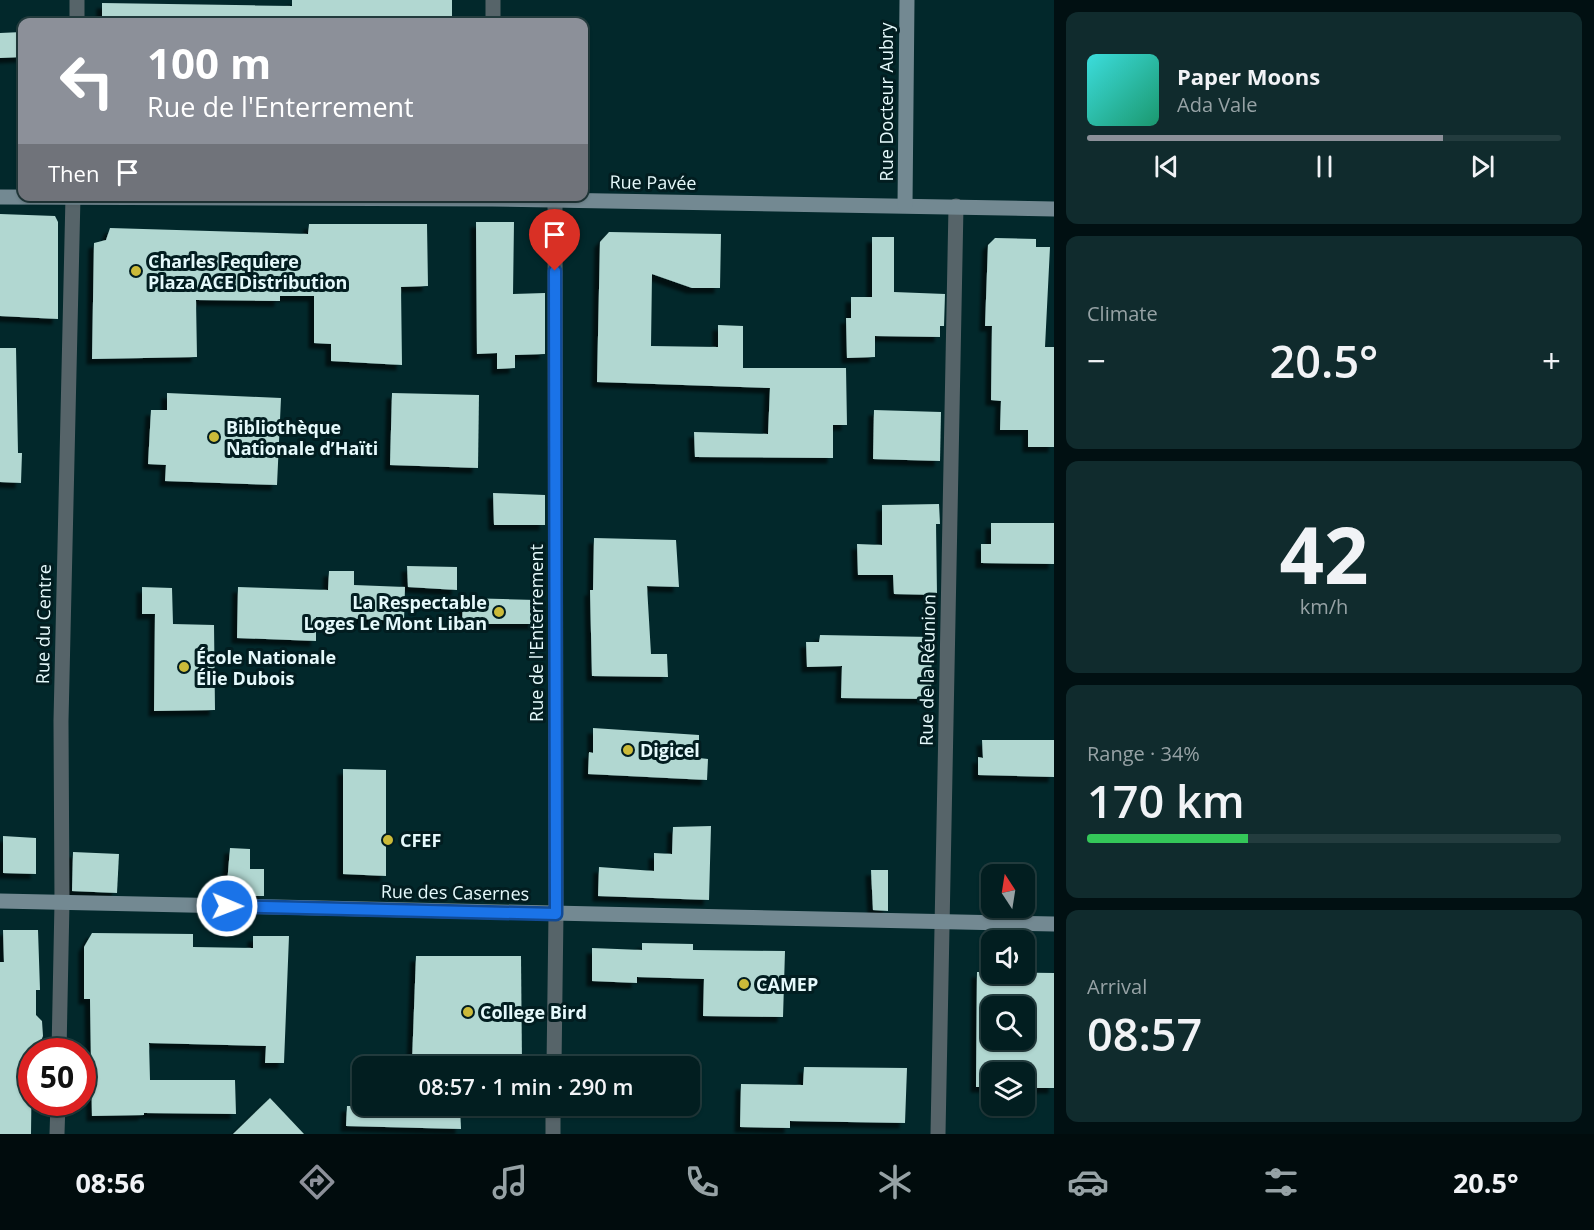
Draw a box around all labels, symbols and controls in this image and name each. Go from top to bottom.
street label: Rue Docteur Aubry [874,22,898,181]
text: 100 m [147,34,271,91]
icon: left [48,42,126,120]
text: Paper Moons [1177,61,1320,91]
text: Rue de l'Enterrement [147,88,414,125]
text: Ada Vale [1177,91,1258,118]
icon: previous [1150,150,1183,183]
icon: pause [1308,150,1341,183]
icon: next [1466,150,1499,183]
icon: arrive [111,156,144,189]
text: Then [48,158,99,188]
street label: Rue Pavée [609,169,697,195]
pin [529,209,580,271]
icon: arrive [538,218,571,251]
place label: Charles Fequiere Plaza ACE Distribution [148,249,347,294]
marker: Charles Fequiere Plaza ACE Distribution [129,264,143,278]
text: Climate [1087,300,1158,327]
text: 20.5° [1270,330,1378,391]
text: − [1087,338,1106,383]
text: + [1542,338,1561,383]
place label: Bibliothèque Nationale d’Haïti [226,415,378,460]
marker: Bibliothèque Nationale d’Haïti [207,430,221,444]
text: 42 [1279,501,1369,607]
street label: Rue de l'Enterrement [524,544,548,722]
street label: Rue du Centre [30,564,56,684]
place label: La Respectable Loges Le Mont Liban [304,590,487,635]
text: km/h [1300,593,1348,620]
street label: Rue de la Réunion [914,594,940,746]
marker: La Respectable Loges Le Mont Liban [492,605,506,619]
place label: École Nationale Élie Dubois [196,645,336,690]
marker: École Nationale Élie Dubois [177,660,191,674]
place label: Digicel [640,738,700,762]
text: Range · 34% [1087,740,1200,767]
marker: Digicel [621,743,635,757]
text: 170 km [1087,770,1245,831]
place label: CFEF [400,828,441,852]
marker: CFEF [381,833,395,847]
north arrow [981,864,1035,918]
map controls [981,864,1035,1116]
position arrow [195,874,259,938]
street label: Rue des Casernes [381,879,529,905]
button: sound [981,930,1035,984]
place label: CAMEP [756,972,818,996]
text: Arrival [1087,973,1147,1000]
marker: CAMEP [737,977,751,991]
button: search [981,996,1035,1050]
place label: College Bird [480,1000,587,1024]
text: 08:57 [1087,1003,1202,1064]
marker: College Bird [461,1005,475,1019]
speed limit sign: 50 [18,1038,96,1116]
button: layers [981,1062,1035,1116]
text: 08:57 · 1 min · 290 m [418,1071,634,1101]
icon: directions [296,1161,338,1203]
icon: music [489,1161,531,1203]
icon: phone [681,1161,723,1203]
icon: climate [874,1161,916,1203]
icon: car [1067,1161,1109,1203]
icon: filters [1260,1161,1302,1203]
text: 08:56 [75,1164,145,1201]
text: 20.5° [1453,1164,1518,1201]

